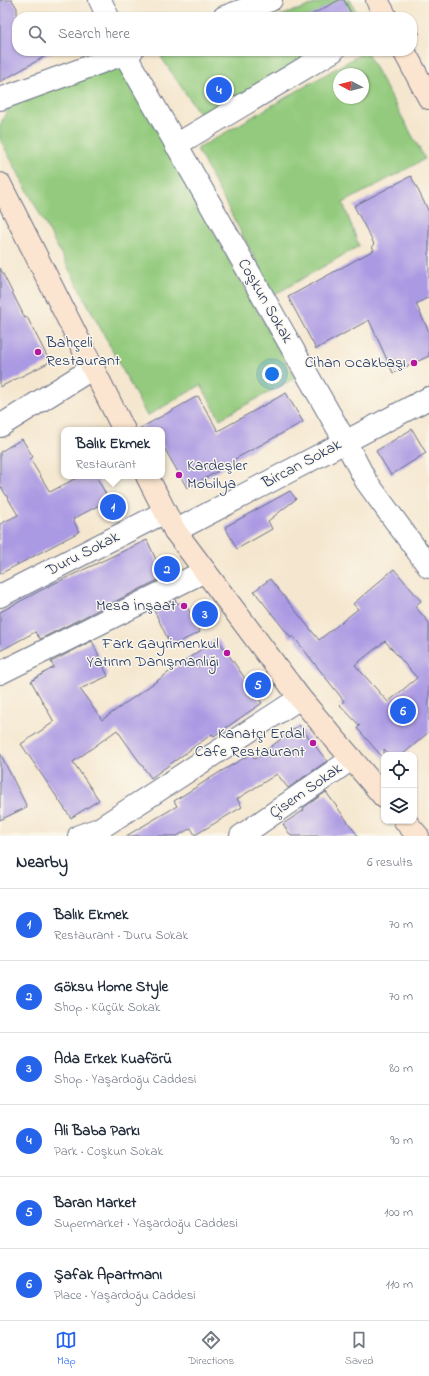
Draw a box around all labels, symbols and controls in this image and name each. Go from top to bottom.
search box [12,12,417,56]
icon: search [26,23,48,45]
text: Search here [58,23,130,45]
north arrow [333,68,369,104]
pin: 4 [206,75,232,105]
street label: Coşkun Sokak [231,254,299,349]
place label: Bahçeli Restaurant [45,331,121,373]
marker: Bahçeli Restaurant [33,347,43,357]
place label: Cihan Ocakbaşı [305,351,406,375]
marker: Cihan Ocakbaşı [409,358,419,368]
your location [262,364,282,384]
popup [61,427,165,479]
text: Balık Ekmek [76,433,150,455]
street label: Bircan Sokak [257,433,347,495]
place label: Kardeşler Mobilya [187,454,248,496]
text: Restaurant [76,455,136,474]
marker: Kardeşler Mobilya [174,470,184,480]
pin: 1 [100,492,126,522]
street label: Duru Sokak [41,525,125,583]
pin: 2 [154,554,180,584]
place label: Mesa İnşaat [96,594,177,618]
pin: 3 [192,599,218,629]
marker: Mesa İnşaat [179,601,189,611]
place label: Fark Gayrimenkul Yatırım Danışmanlığı [87,632,219,674]
marker: Fark Gayrimenkul Yatırım Danışmanlığı [222,648,232,658]
pin: 5 [245,670,271,700]
pin: 6 [390,696,416,726]
place label: Kanatçı Erdal Cafe Restaurant [195,722,306,764]
marker: Kanatçı Erdal Cafe Restaurant [308,738,318,748]
map controls [381,752,417,824]
button: locate [381,752,417,788]
street label: Çisem Sokak [265,756,348,825]
button: layers [381,788,417,824]
text: Nearby [16,850,68,875]
text: 6 results [367,853,413,872]
text: Balık Ekmek [54,904,128,926]
text: 1 [27,915,31,934]
text: 70 m [389,915,413,934]
text: Restaurant · Duru Sokak [54,926,188,945]
text: Göksu Home Style [54,976,168,998]
text: 2 [26,987,32,1006]
text: 70 m [389,987,413,1006]
text: Shop · Küçük Sokak [54,998,161,1017]
text: Ada Erkek Kuaförü [54,1048,172,1070]
text: 3 [26,1059,32,1078]
text: 80 m [389,1059,413,1078]
text: Shop · Yaşardoğu Caddesi [54,1070,196,1089]
text: Ali Baba Parkı [54,1120,140,1142]
text: 4 [26,1131,32,1150]
text: 90 m [390,1131,413,1150]
text: Park · Coşkun Sokak [54,1142,163,1161]
text: Baran Market [54,1192,136,1214]
text: 5 [25,1203,33,1222]
text: 100 m [384,1203,413,1222]
text: Supermarket · Yaşardoğu Caddesi [54,1214,238,1233]
text: Şafak Apartmanı [54,1264,162,1286]
text: 6 [26,1275,32,1294]
text: 110 m [386,1275,413,1294]
text: Place · Yaşardoğu Caddesi [54,1286,196,1305]
tab: Map [55,1329,77,1369]
tab: Directions [188,1329,234,1369]
tab: Saved [345,1329,374,1369]

